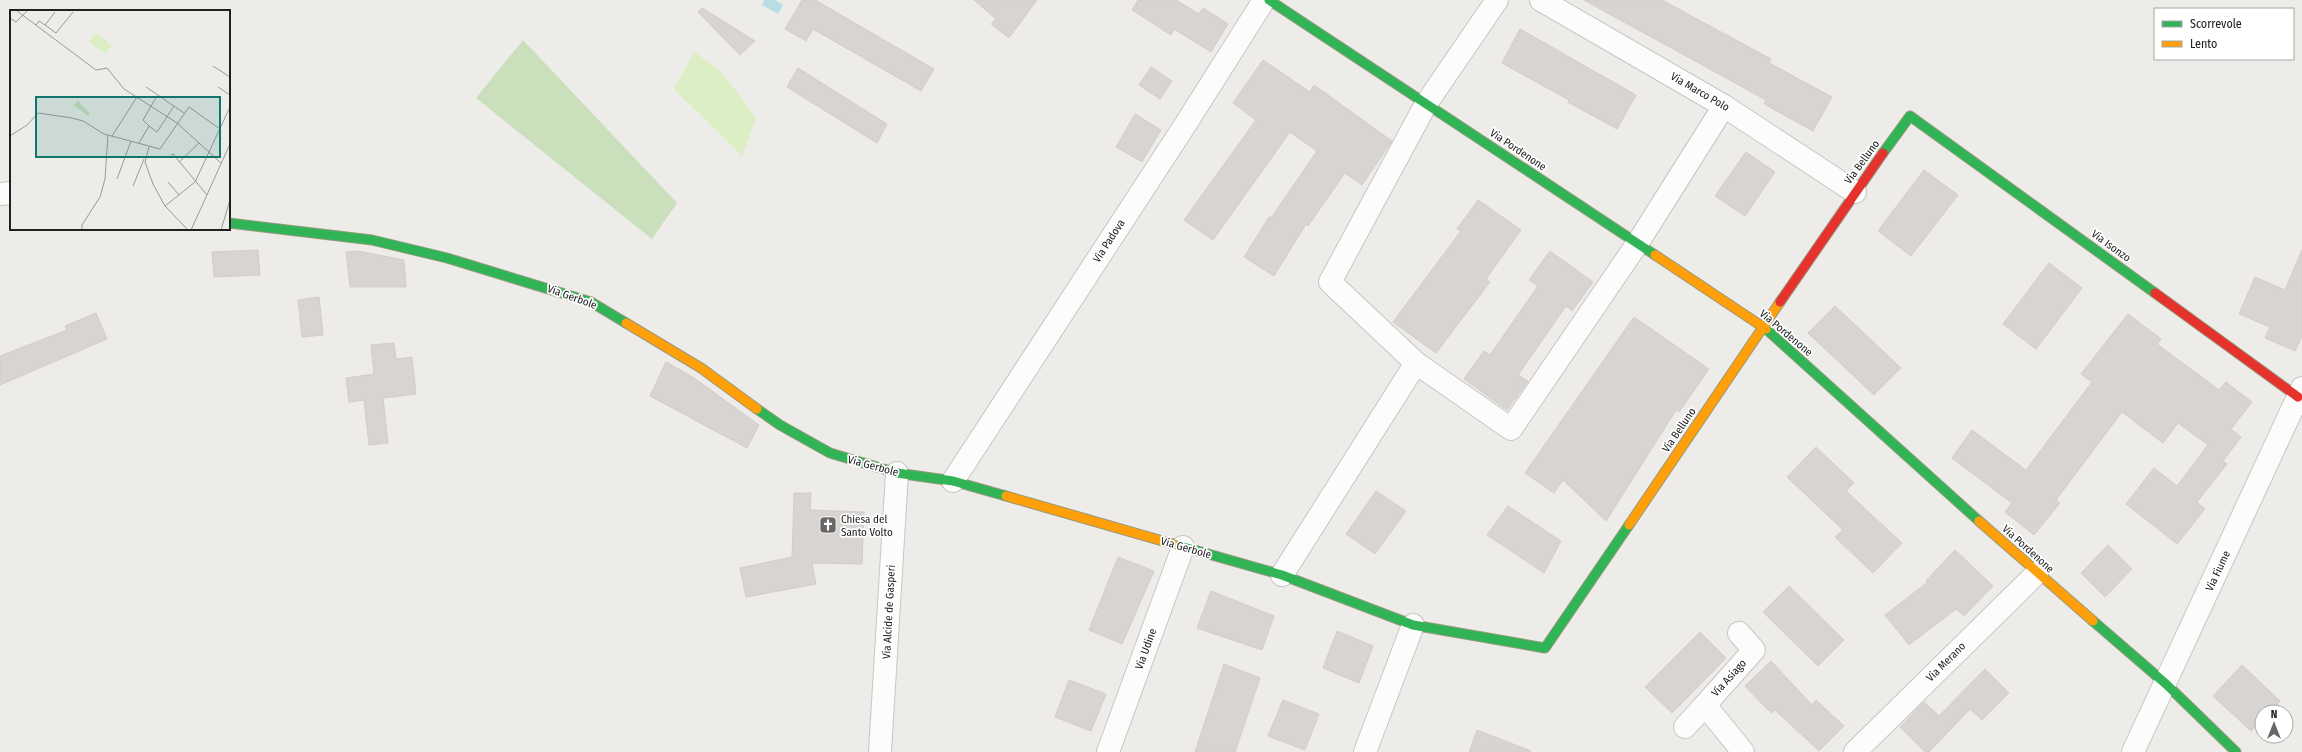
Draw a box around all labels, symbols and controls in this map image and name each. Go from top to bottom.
legend [2154,8,2294,60]
inset map [10,10,230,230]
text: Scorrevole [2190,17,2242,31]
text: Lento [2190,37,2217,51]
street label: Via Marco Polo [1668,70,1732,114]
street label: Via Pordenone [1487,126,1549,174]
street label: Via Belluno [1842,137,1882,186]
street label: Via Padova [1090,217,1128,265]
street label: Via Isonzo [2089,227,2133,265]
street label: Via Gerbole [545,282,599,312]
street label: Via Pordenone [1757,307,1815,359]
street label: Via Belluno [1659,405,1699,455]
street label: Via Gerbole [846,453,900,479]
place label: Chiesa del Santo Volto [841,513,893,539]
church icon: Chiesa del Santo Volto [818,515,838,535]
street label: Via Pordenone [1999,522,2057,576]
street label: Via Gerbole [1159,535,1213,561]
street label: Via Fiume [2203,549,2233,593]
street label: Via Alcide de Gasperi [880,564,898,660]
street label: Via Udine [1133,627,1159,671]
street label: Via Merano [1924,640,1968,684]
street label: Via Asiago [1709,657,1749,699]
north arrow [2254,704,2294,744]
text: N [2271,708,2277,721]

